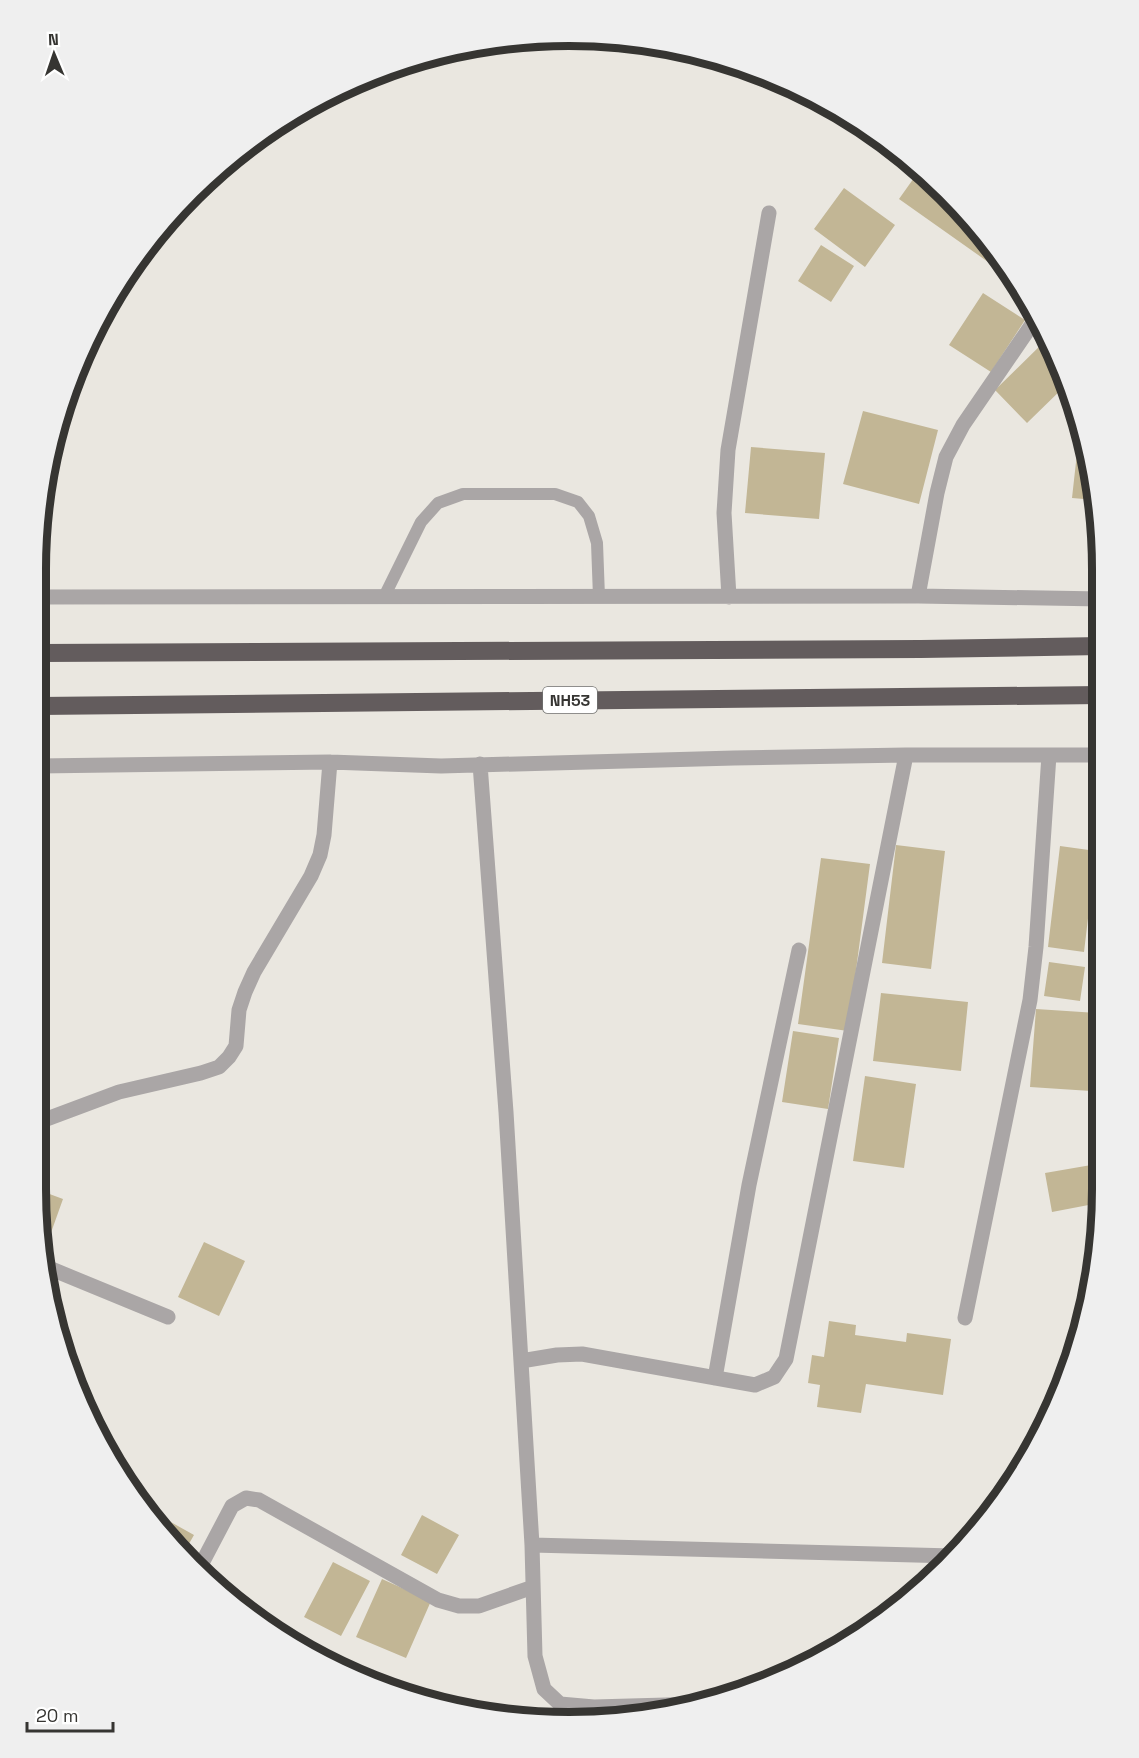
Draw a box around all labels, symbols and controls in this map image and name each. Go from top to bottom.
north arrow [24,24,84,84]
text: N [48,29,59,50]
road number: NH53 [543,687,597,713]
scale bar [27,1695,112,1733]
text: 20 m [36,1704,79,1727]

